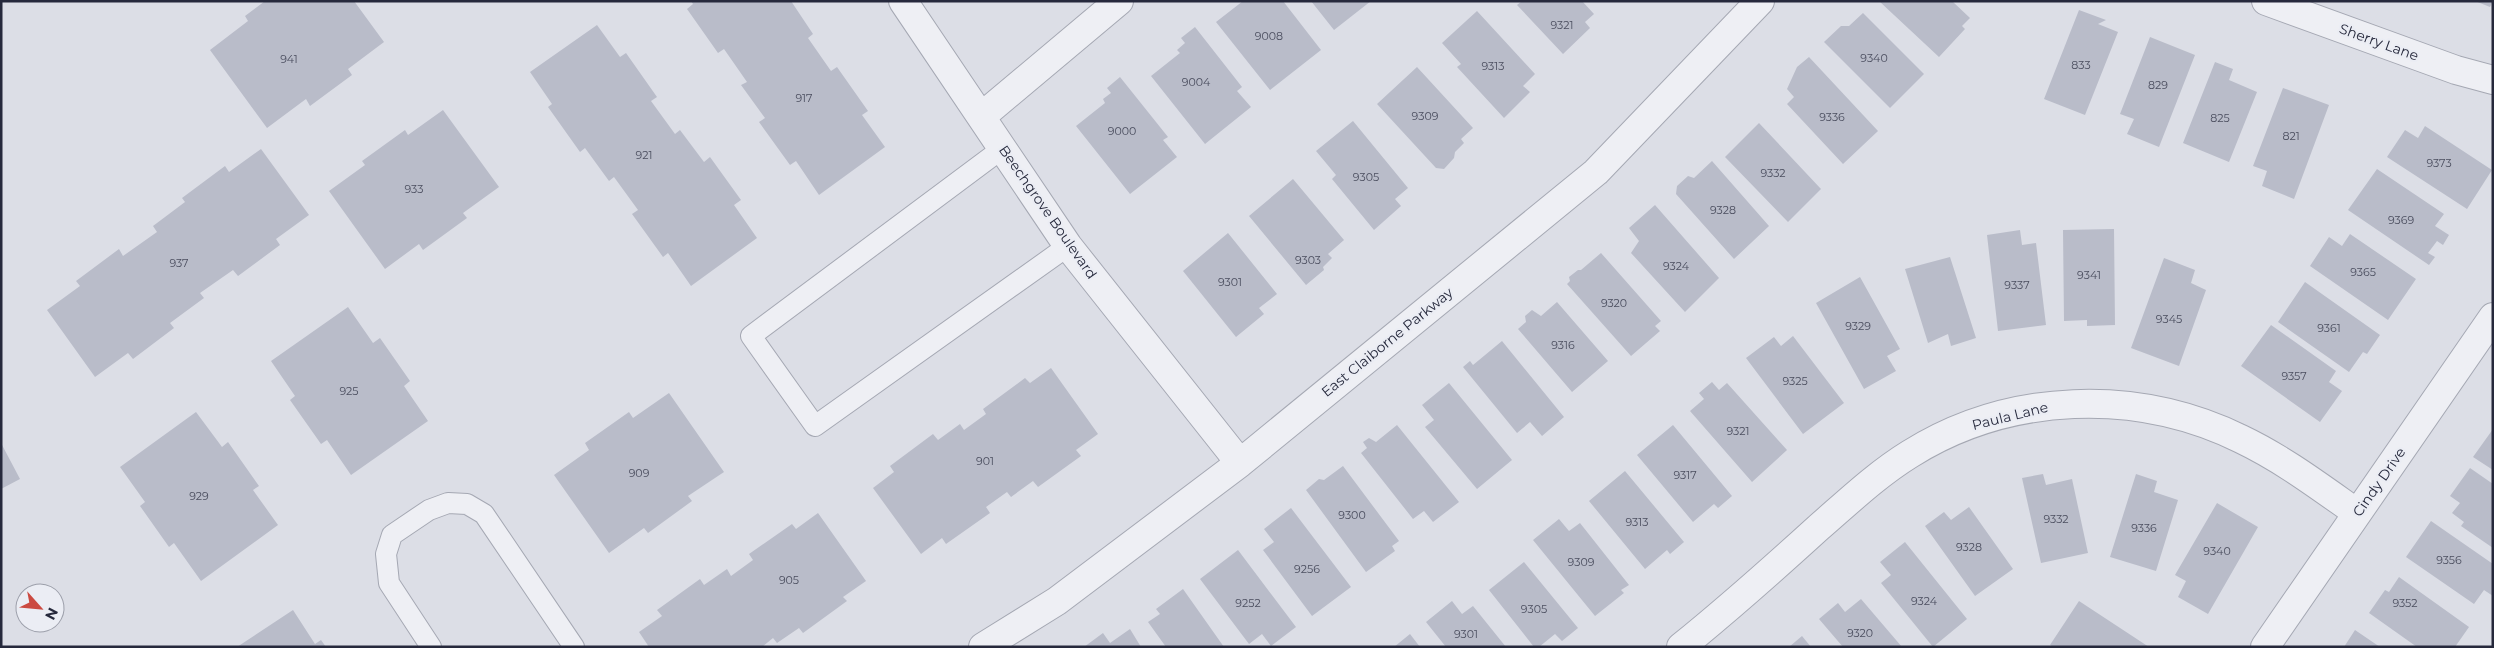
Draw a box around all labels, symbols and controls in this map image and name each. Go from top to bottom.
house number: 9321 [1551,18,1573,32]
street label: Sherry Lane [2337,19,2421,65]
house number: 9008 [1255,29,1283,43]
house number: 9340 [1860,51,1888,65]
house number: 941 [280,52,298,66]
house number: 833 [2071,58,2091,72]
house number: 9313 [1482,59,1504,73]
house number: 9004 [1182,75,1211,89]
house number: 829 [2148,78,2168,92]
house number: 917 [795,91,813,105]
house number: 9309 [1412,109,1439,123]
house number: 9336 [1819,110,1845,124]
house number: 825 [2210,111,2230,125]
house number: 9000 [1108,124,1136,138]
house number: 821 [2282,129,2300,143]
street label: Beechgrove Boulevard [995,142,1101,282]
house number: 921 [636,148,652,162]
house number: 9373 [2426,156,2452,170]
house number: 9332 [1760,166,1786,180]
house number: 9305 [1353,170,1379,184]
house number: 933 [405,182,423,196]
house number: 9328 [1710,203,1736,217]
house number: 9369 [2388,213,2414,227]
house number: 9303 [1295,253,1321,267]
house number: 937 [169,256,189,270]
house number: 9324 [1663,259,1690,273]
house number: 9365 [2350,265,2376,279]
house number: 9341 [2077,268,2101,282]
house number: 9301 [1218,275,1242,289]
house number: 9337 [2004,278,2030,292]
street label: East Claiborne Parkway [1318,283,1457,401]
house number: 9320 [1601,296,1627,310]
house number: 9345 [2156,312,2182,326]
house number: 9329 [1845,319,1871,333]
house number: 9361 [2317,321,2341,335]
house number: 9316 [1551,338,1575,352]
house number: 9357 [2281,369,2307,383]
house number: 9325 [1782,374,1808,388]
house number: 925 [339,384,359,398]
street label: Paula Lane [1970,398,2050,434]
house number: 9321 [1727,424,1749,438]
street label: Cindy Drive [2349,444,2409,520]
house number: 901 [976,454,994,468]
house number: 909 [629,466,650,480]
house number: 9317 [1673,468,1697,482]
house number: 929 [189,489,209,503]
house number: 9300 [1338,508,1366,522]
house number: 9332 [2043,512,2069,526]
house number: 9313 [1626,515,1648,529]
house number: 9336 [2131,521,2157,535]
house number: 9328 [1956,540,1982,554]
house number: 9340 [2203,544,2231,558]
house number: 9356 [2436,553,2462,567]
house number: 9309 [1568,555,1595,569]
house number: 9256 [1294,562,1320,576]
house number: 905 [779,573,799,587]
north arrow [15,583,65,633]
house number: 9324 [1911,594,1938,608]
house number: 9252 [1235,596,1261,610]
house number: 9352 [2392,596,2418,610]
house number: 9305 [1521,602,1547,616]
text: N [41,605,62,623]
house number: 9320 [1847,626,1873,640]
house number: 9301 [1454,627,1478,641]

